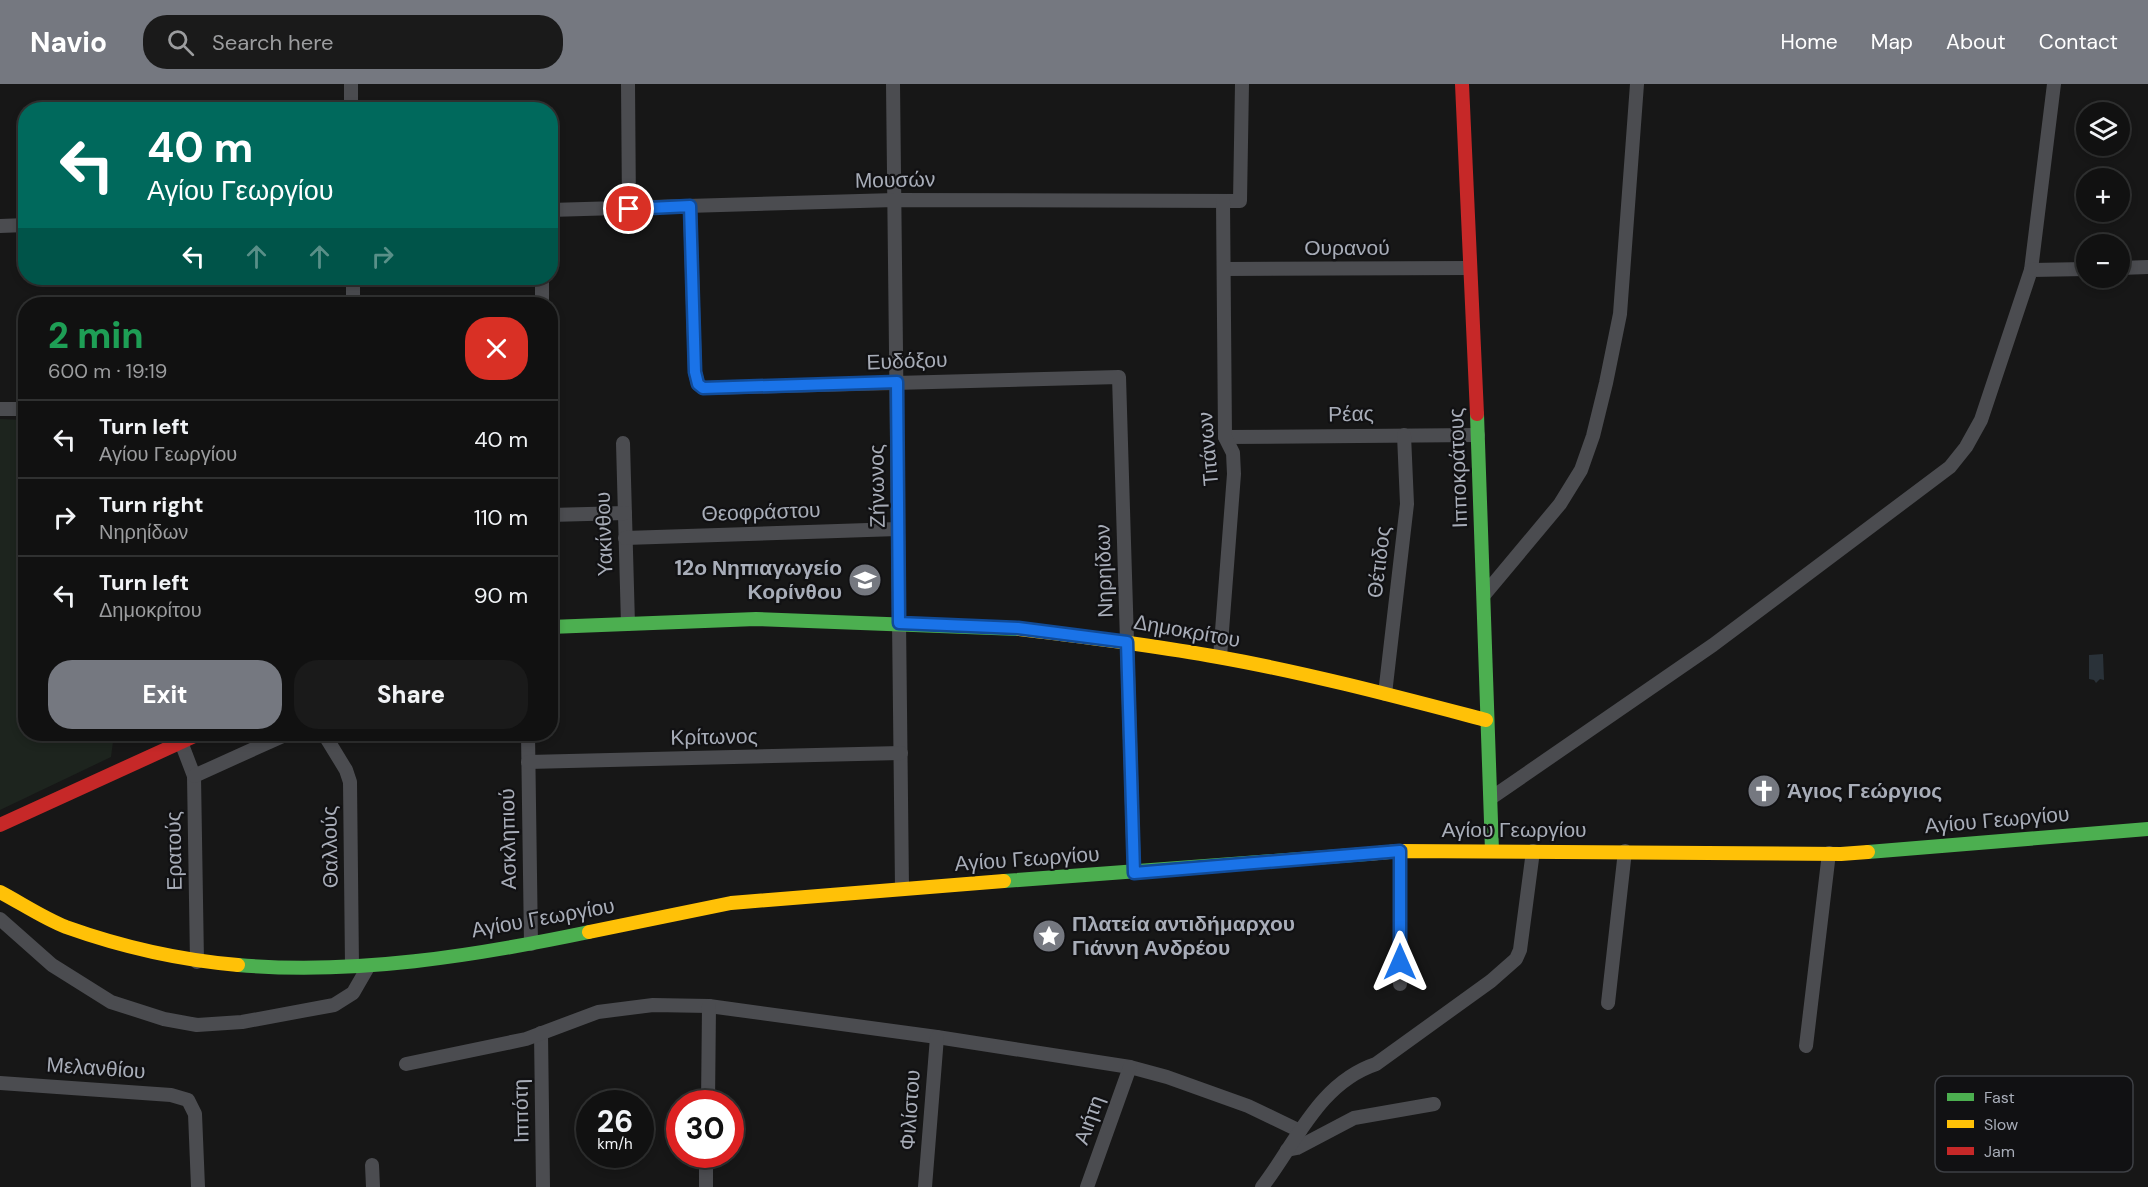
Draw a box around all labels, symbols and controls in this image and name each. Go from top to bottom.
search box [143,15,563,69]
text: Navio [30,24,107,61]
icon: search [164,26,197,59]
text: Search here [212,28,333,57]
text: Home [1780,28,1838,56]
text: Map [1871,28,1913,56]
text: About [1946,28,2006,56]
text: Contact [2039,28,2118,56]
map controls [2076,102,2130,288]
button: layers [2076,102,2130,156]
text: 40 m [147,120,253,175]
icon: left [48,126,126,204]
street label: Μουσών [855,165,935,195]
button: + [2076,168,2130,222]
text: Αγίου Γεωργίου [147,173,334,208]
pin [603,183,654,234]
icon: arrive [612,192,645,225]
street label: Ουρανού [1304,234,1390,262]
button: − [2076,234,2130,288]
icon: left [177,240,210,273]
icon: ahead [240,240,273,273]
icon: ahead [303,240,336,273]
icon: right [366,240,399,273]
text: 2 min [48,312,144,359]
button: close [465,317,528,380]
street label: Ευδόξου [866,346,948,376]
text: 600 m · 19:19 [48,358,167,384]
street label: Ρέας [1328,400,1374,428]
street label: Ιπποκράτους [1442,407,1474,529]
street label: Τιτάνων [1191,411,1225,487]
text: Turn left [99,412,189,441]
icon: left [48,423,81,456]
text: 40 m [474,425,528,454]
text: Αγίου Γεωργίου [99,441,237,467]
street label: Ζήνωνος [862,444,892,528]
text: Turn right [99,490,204,519]
street label: Υακίνθου [589,491,619,577]
street label: Θεοφράστου [701,496,821,528]
icon: right [48,501,81,534]
text: 110 m [474,503,528,532]
text: Νηρηίδων [99,519,188,545]
street label: Νηρηίδων [1088,524,1120,618]
street label: Θέτιδος [1361,524,1397,600]
place label: 12ο Νηπιαγωγείο Κορίνθου [674,554,842,606]
school or university icon: 12ο Νηπιαγωγείο Κορίνθου [847,562,883,598]
text: Turn left [99,568,189,597]
icon: left [48,579,81,612]
text: 90 m [474,581,528,610]
text: Δημοκρίτου [99,597,202,623]
street label: Δημοκρίτου [1132,608,1242,654]
button: Exit [48,660,282,729]
button: Share [294,660,528,729]
street label: Κρίτωνος [670,722,758,752]
church icon: Άγιος Γεώργιος [1746,773,1782,809]
place label: Άγιος Γεώργιος [1787,777,1942,805]
street label: Ασκληπιού [493,788,523,890]
street label: Αγίου Γεωργίου [1923,800,2071,840]
street label: Θαλλούς [315,806,345,888]
street label: Ερατούς [159,811,189,891]
street label: Αγίου Γεωργίου [1441,816,1587,844]
street label: Αγίου Γεωργίου [954,840,1100,878]
street label: Αγίου Γεωργίου [469,892,617,944]
place label: Πλατεία αντιδήμαρχου Γιάννη Ανδρέου [1072,910,1295,962]
place icon: Πλατεία αντιδήμαρχου Γιάννη Ανδρέου [1031,918,1067,954]
position arrow [1368,930,1432,994]
street label: Μελανθίου [46,1051,146,1085]
street label: Φιλίστου [893,1069,927,1151]
legend [1935,1076,2133,1172]
street label: Ιππότη [506,1079,536,1143]
text: Fast [1984,1087,2015,1108]
speed limit sign: 30 [666,1090,744,1168]
street label: Αιήτη [1067,1092,1111,1148]
text: 26 [597,1102,633,1141]
text: Slow [1984,1114,2018,1135]
text: km/h [597,1134,633,1154]
text: Jam [1984,1141,2015,1162]

